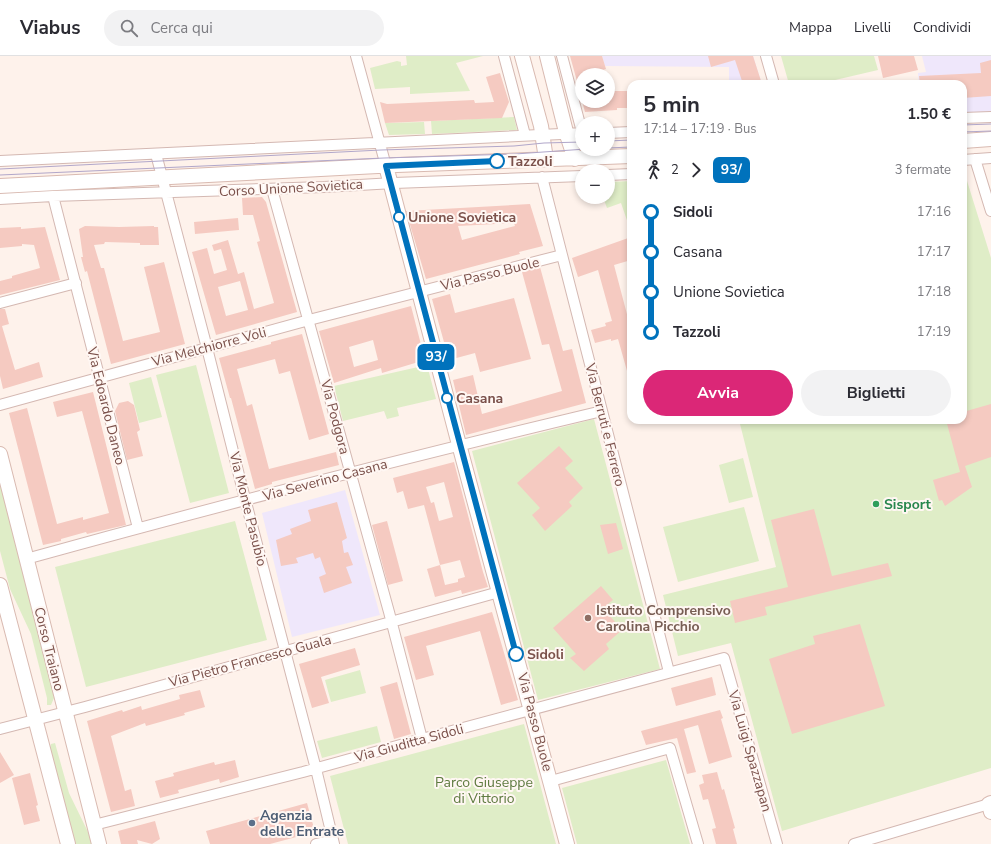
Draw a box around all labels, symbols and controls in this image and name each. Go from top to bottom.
search box [104,10,384,46]
text: Viabus [20,15,80,41]
icon: search [118,17,140,39]
text: Cerca qui [150,18,213,38]
text: Mappa [789,18,832,37]
text: Livelli [854,18,891,37]
text: Condividi [913,18,971,37]
map controls [575,68,615,204]
button: layers [575,68,615,108]
text: 5 min [643,90,700,120]
text: 1.50 € [907,104,951,124]
button: + [575,116,615,156]
text: 17:14 – 17:19 · Bus [643,120,757,138]
place label: Tazzoli [508,152,553,171]
marker: Tazzoli [489,153,505,169]
icon: walk [643,159,665,181]
icon: forward [685,159,707,181]
text: 93/ [721,160,742,179]
text: 2 [671,161,679,179]
text: 3 fermate [895,161,951,179]
button: − [575,164,615,204]
street label: Corso Unione Sovietica [219,175,363,201]
text: Sidoli [673,202,713,222]
text: 17:16 [917,203,951,221]
place label: Unione Sovietica [408,208,516,227]
marker: Unione Sovietica [393,211,405,223]
text: Casana [673,242,722,262]
text: 17:17 [917,243,951,261]
street label: Via Passo Buole [438,253,541,296]
text: Unione Sovietica [673,282,785,302]
text: 17:18 [917,283,951,301]
text: Tazzoli [673,322,721,342]
street label: Via Melchiorre Voli [149,323,268,372]
text: 17:19 [917,323,951,341]
street label: Via Edoardo Daneo [82,344,130,467]
line badge: 93/ [413,344,459,370]
text: 93/ [425,347,447,366]
street label: Via Berruti e Ferrero [580,360,630,489]
button: Avvia [643,370,793,416]
button: Biglietti [801,370,951,416]
street label: Via Podgora [316,377,354,457]
place label: Casana [456,389,503,408]
marker: Casana [441,392,453,404]
street label: Via Monte Pasubio [224,449,271,568]
street label: Via Severino Casana [260,454,389,506]
place label: Sisport [884,495,932,514]
marker: Sisport [871,499,881,509]
place label: Istituto Comprensivo Carolina Picchio [596,601,731,636]
street label: Corso Traiano [29,605,69,693]
marker: Istituto Comprensivo Carolina Picchio [583,613,593,623]
street label: Via Pietro Francesco Guala [166,630,333,692]
place label: Sidoli [527,645,564,664]
marker: Sidoli [508,646,524,662]
street label: Via Passo Buole [512,670,557,773]
street label: Via Luigi Spazzapan [723,687,776,814]
street label: Via Giuditta Sidoli [351,719,466,767]
park label: Parco Giuseppe di Vittorio [435,773,533,808]
place label: Agenzia delle Entrate [260,806,345,841]
marker: Agenzia delle Entrate [247,818,257,828]

